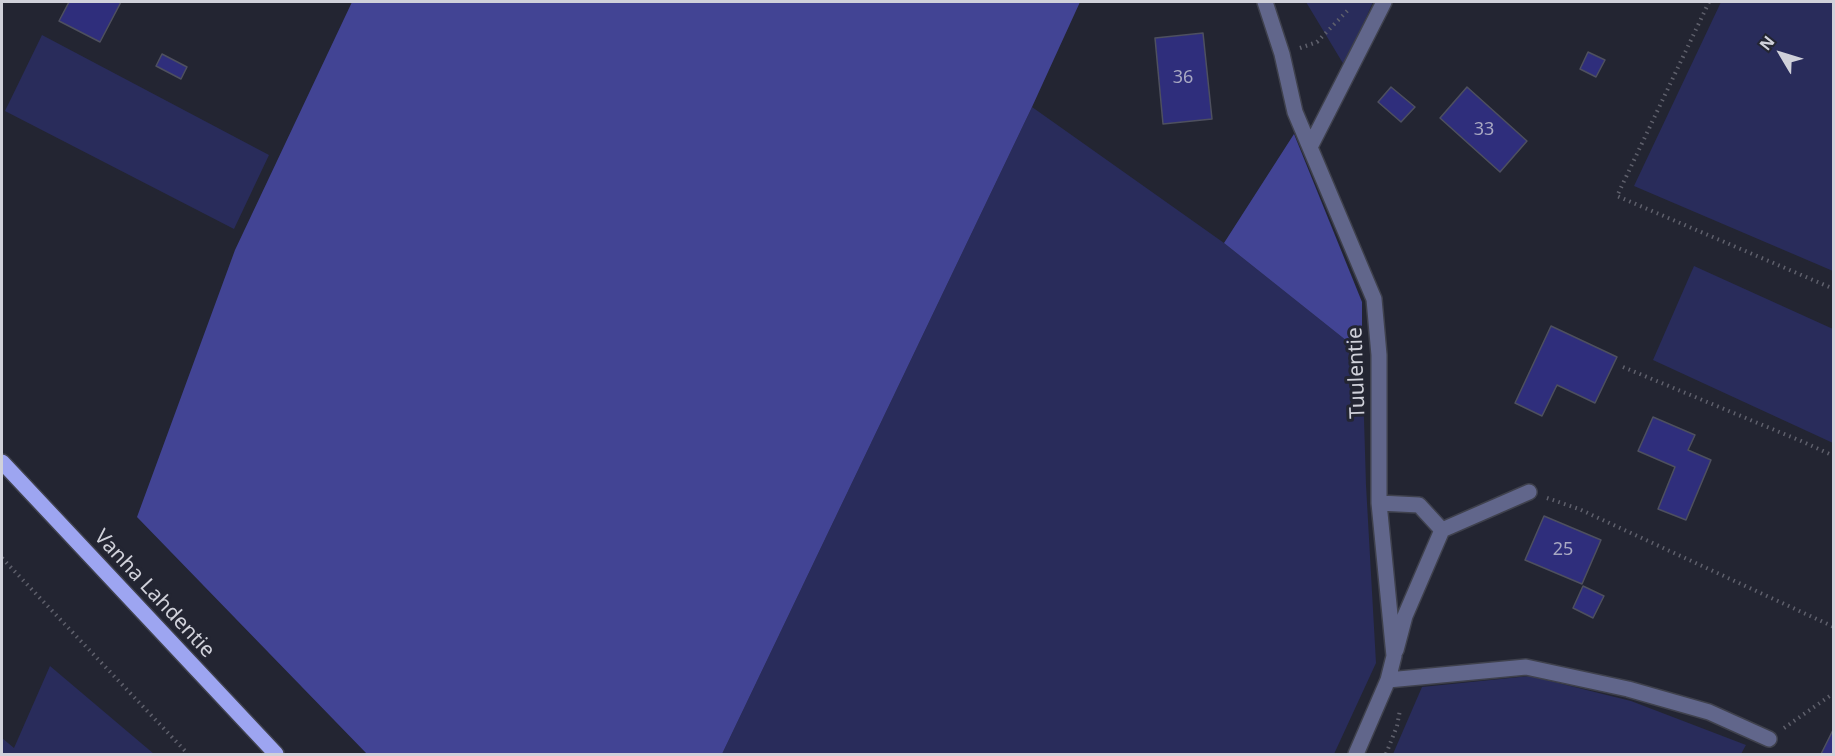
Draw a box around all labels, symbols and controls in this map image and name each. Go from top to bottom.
north arrow [1751,24,1811,84]
text: N [1754,31,1779,55]
house number: 36 [1173,67,1193,89]
house number: 33 [1474,119,1494,141]
street label: Tuulentie [1343,327,1371,419]
street label: Vanha Lahdentie [88,525,220,663]
house number: 25 [1553,539,1573,561]

